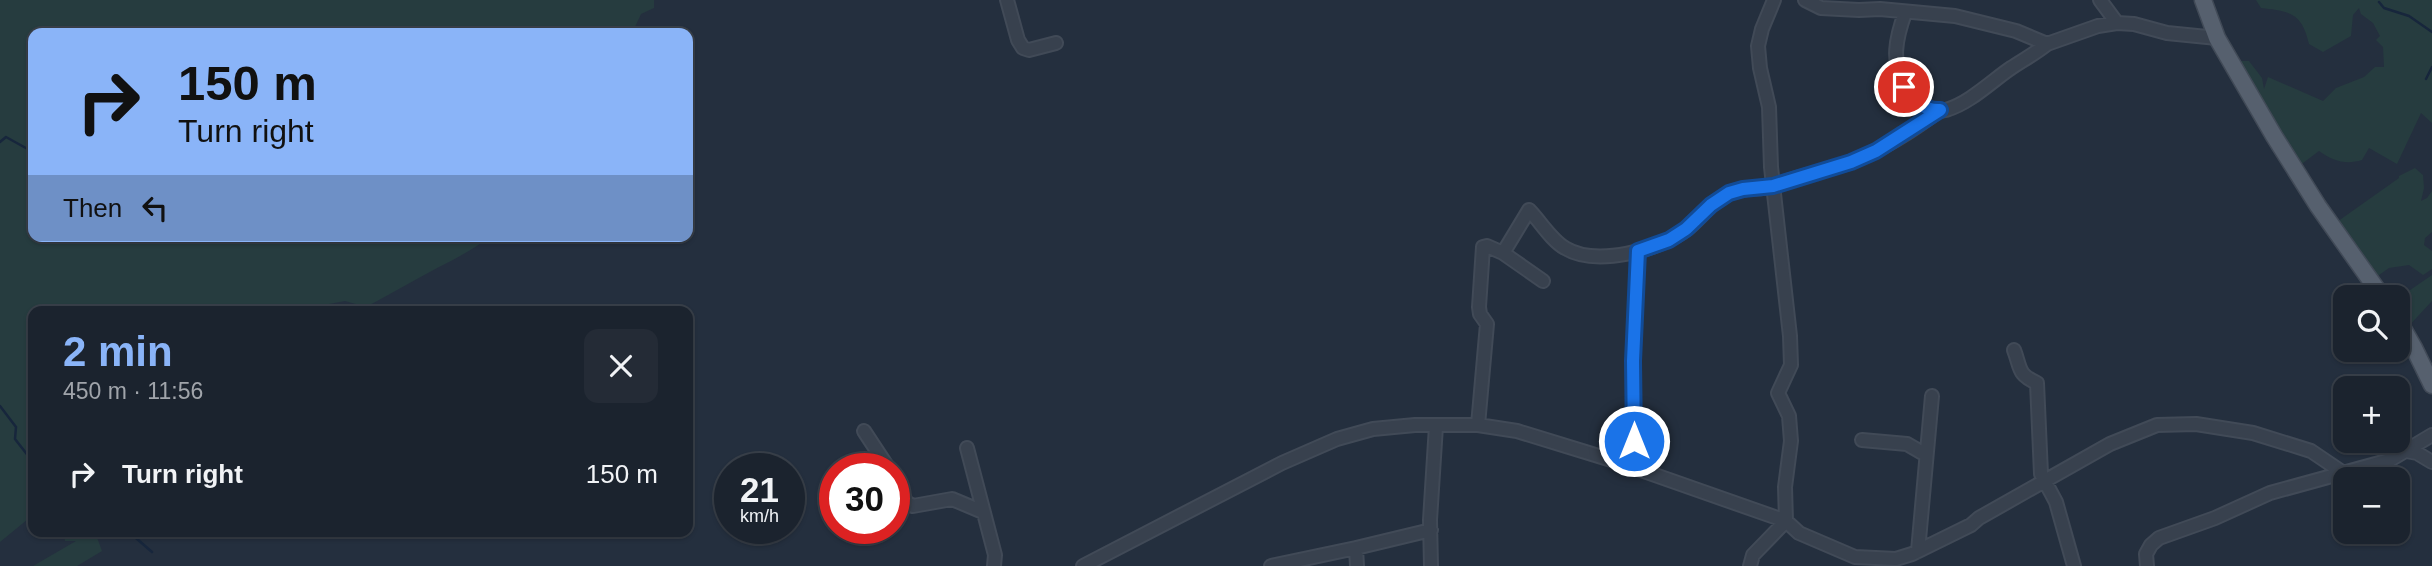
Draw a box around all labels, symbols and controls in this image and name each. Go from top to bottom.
icon: right [63,56,154,147]
text: 150 m [178,56,317,110]
pin [1874,57,1934,117]
icon: arrive [1885,68,1923,106]
text: Turn right [178,113,314,149]
icon: left [136,189,174,227]
text: Then [63,193,122,223]
map controls [2333,285,2410,544]
button: search [2333,285,2410,362]
text: 2 min [63,328,173,375]
button: close [584,329,658,403]
button: + [2333,376,2410,453]
text: 450 m · 11:56 [63,378,203,404]
position arrow [1597,404,1671,478]
speed limit sign: 30 [819,453,910,544]
icon: right [63,455,101,493]
text: Turn right [122,459,243,489]
text: 150 m [586,459,658,489]
button: − [2333,467,2410,544]
text: 21 [740,470,779,509]
text: km/h [740,506,779,526]

